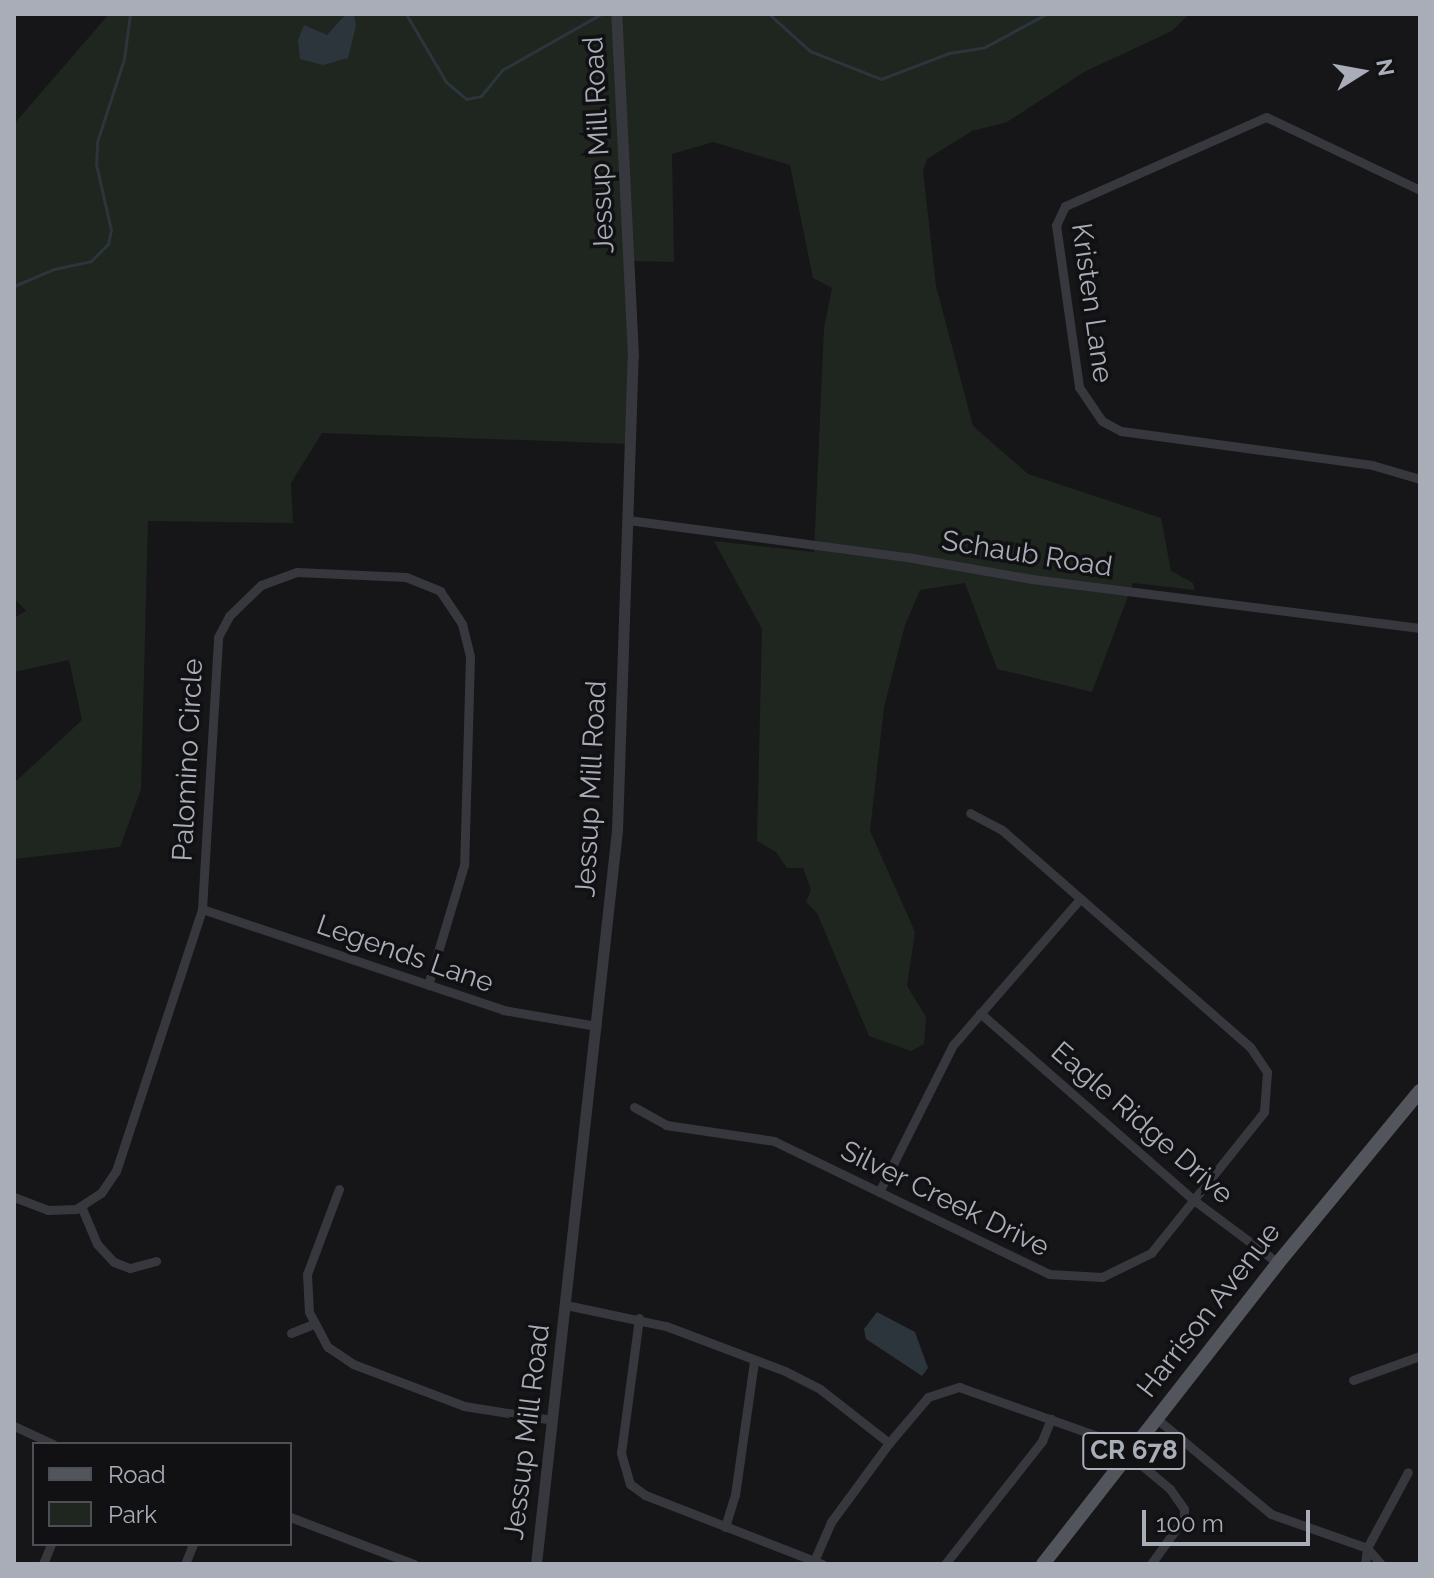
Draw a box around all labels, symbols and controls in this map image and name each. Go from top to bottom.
north arrow [1322,32,1402,112]
street label: Jessup Mill Road [577,35,621,255]
text: N [1371,57,1400,78]
street label: Kristen Lane [1064,221,1120,385]
street label: Schaub Road [939,524,1115,584]
street label: Palomino Circle [166,658,210,862]
street label: Jessup Mill Road [569,679,613,899]
street label: Legends Lane [312,908,498,1000]
street label: Eagle Ridge Drive [1044,1035,1240,1211]
street label: Silver Creek Drive [835,1134,1055,1264]
street label: Harrison Avenue [1130,1216,1288,1404]
street label: Jessup Mill Road [497,1322,557,1542]
road number: CR 678 [1082,1429,1186,1473]
legend [32,1442,292,1546]
text: Road [108,1460,166,1489]
scale bar [1146,1494,1314,1544]
text: Park [108,1500,157,1529]
text: 100 m [1156,1509,1224,1538]

